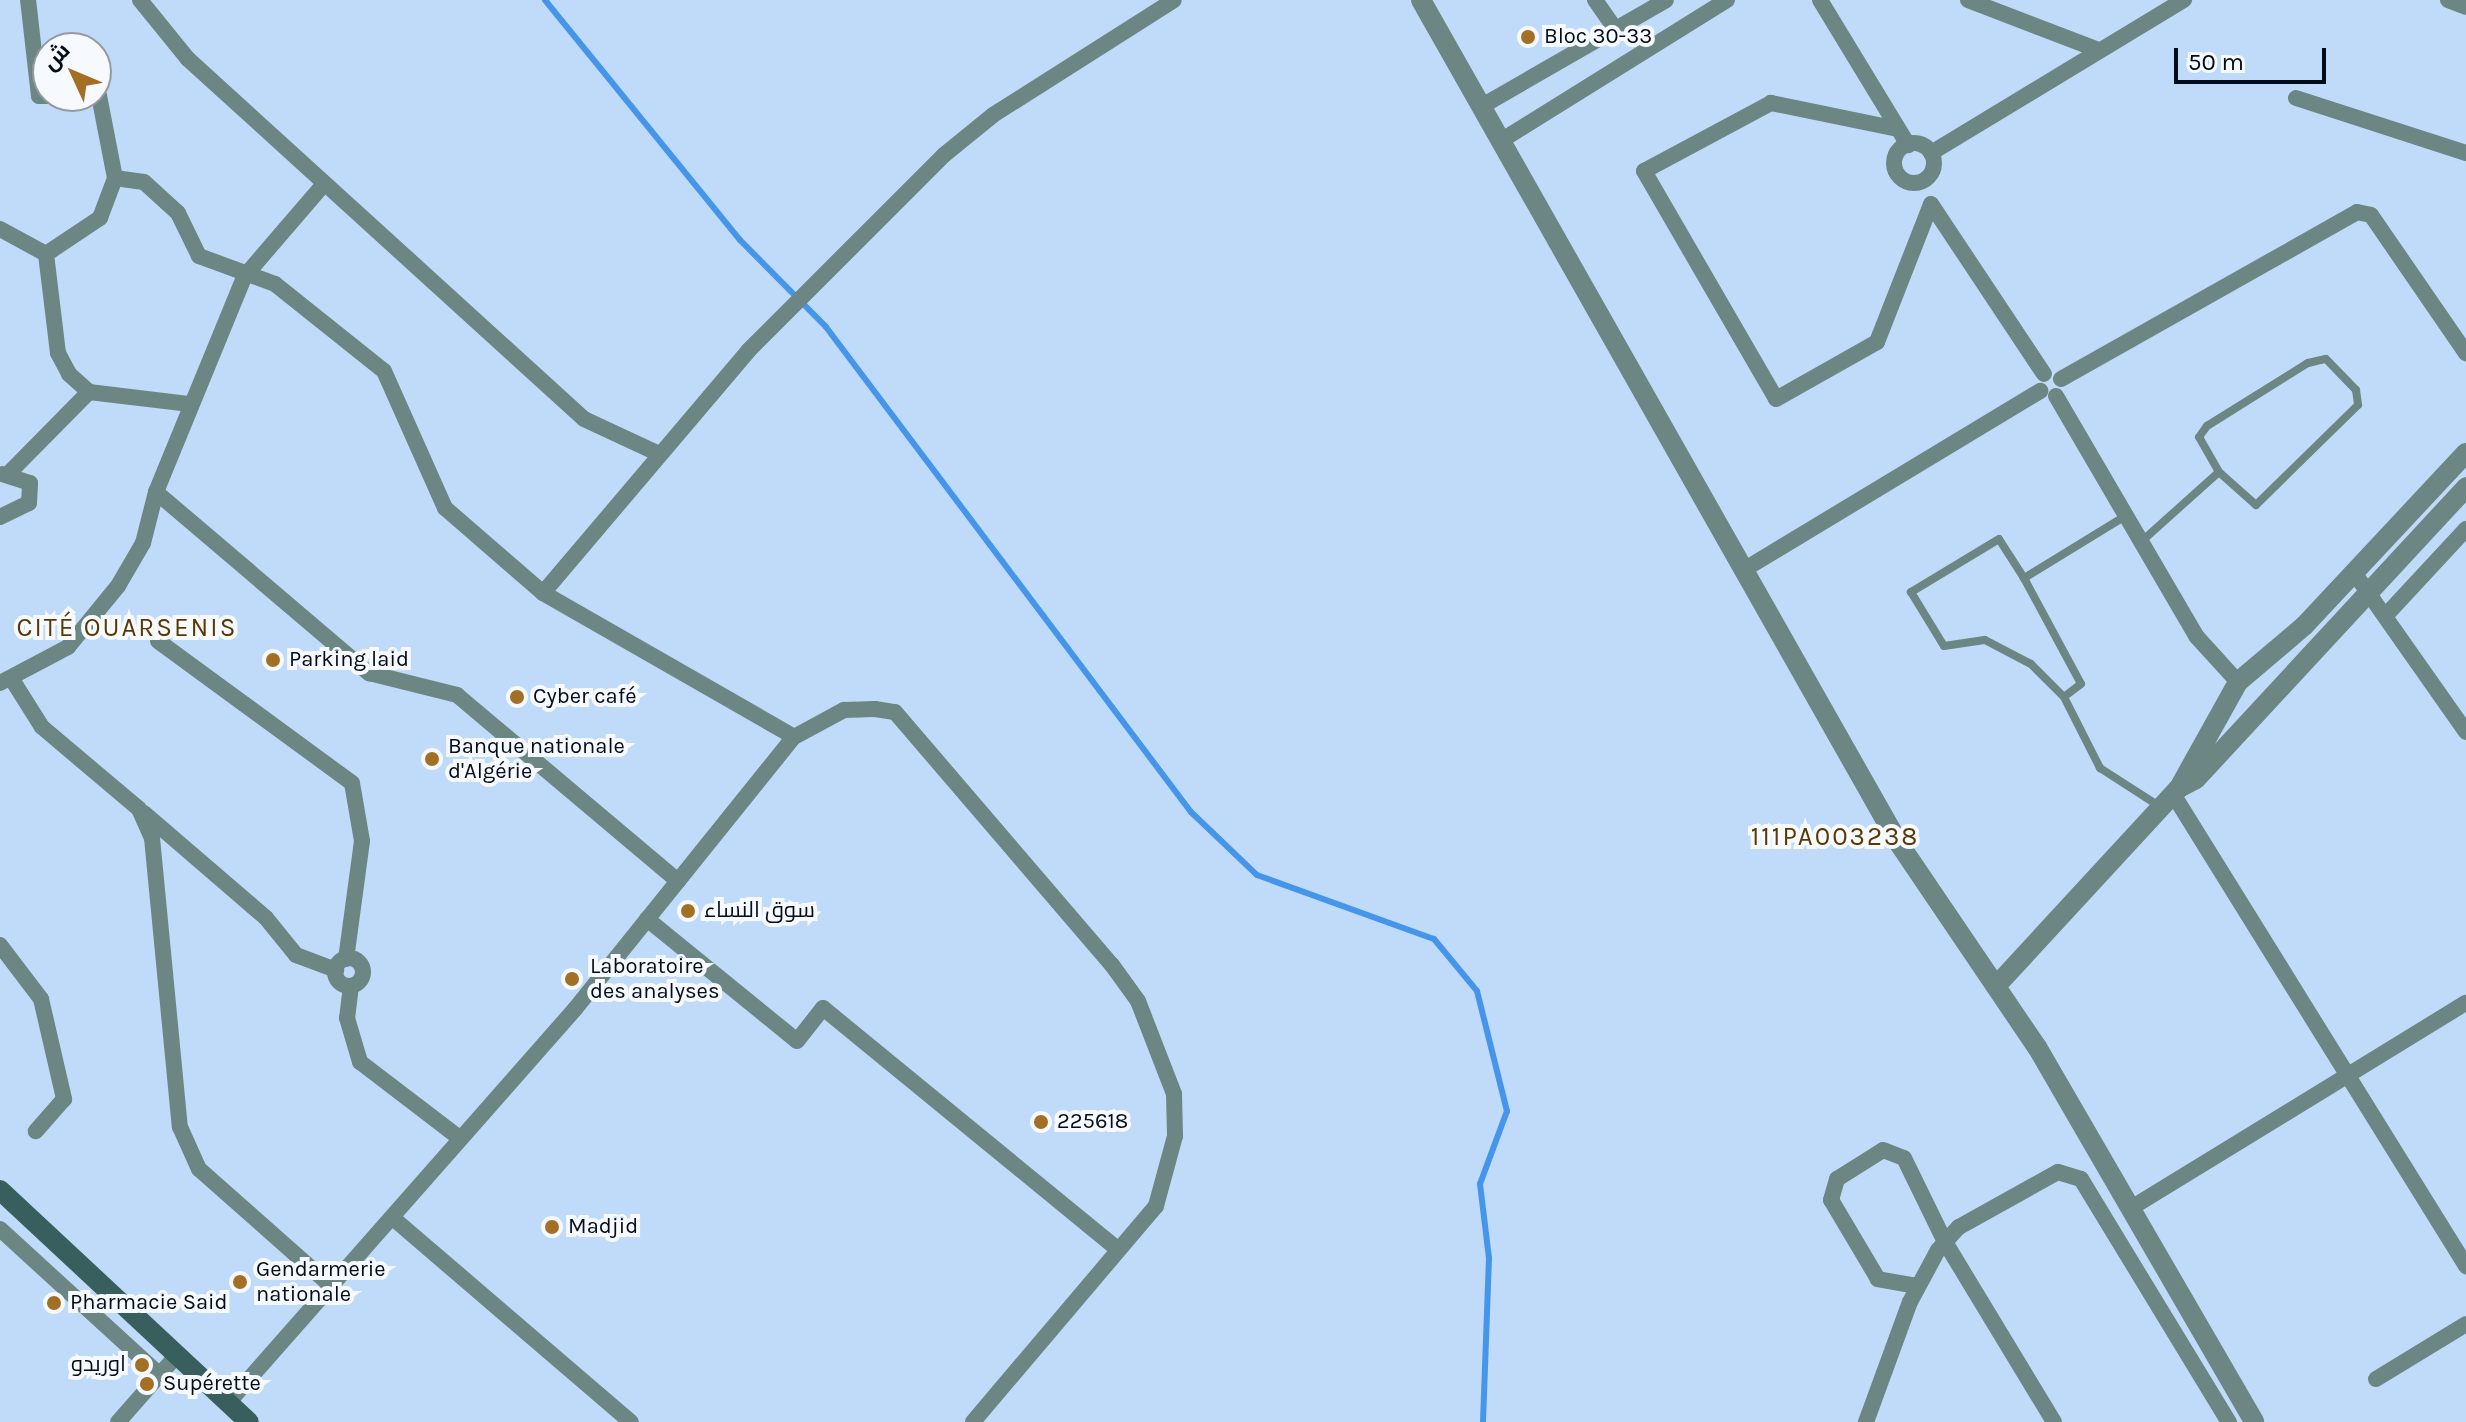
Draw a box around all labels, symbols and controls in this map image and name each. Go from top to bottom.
place label: Bloc 30-33 [1544,24,1652,50]
marker: Bloc 30-33 [1519,28,1537,46]
north arrow [32,32,112,112]
scale bar [2178,32,2330,82]
text: ش [37,38,75,76]
text: 50 m [2188,48,2244,76]
district label: CITÉ OUARSENIS [17,612,237,644]
place label: Parking laid [289,647,409,673]
marker: Parking laid [264,651,282,669]
place label: Cyber café [533,684,637,710]
marker: Cyber café [508,688,526,706]
place label: Banque nationale d'Algérie [448,733,625,784]
marker: Banque nationale d'Algérie [423,750,441,768]
district label: 111PA003238 [1751,821,1919,853]
place label: سوق النساء [704,898,815,924]
marker: سوق النساء [679,902,697,920]
place label: Laboratoire des analyses [590,953,719,1004]
marker: Laboratoire des analyses [561,968,583,990]
place label: 225618 [1057,1109,1128,1135]
marker: 225618 [1032,1113,1050,1131]
place label: Madjid [568,1214,638,1240]
marker: Madjid [543,1218,561,1236]
place label: Gendarmerie nationale [256,1256,386,1308]
marker: Gendarmerie nationale [231,1273,249,1291]
place label: Pharmacie Said [70,1290,228,1316]
marker: Pharmacie Said [45,1294,63,1312]
place label: اوريدو [71,1352,126,1378]
marker: اوريدو [133,1356,151,1374]
place label: Supérette [163,1371,261,1397]
marker: Supérette [138,1375,156,1393]

